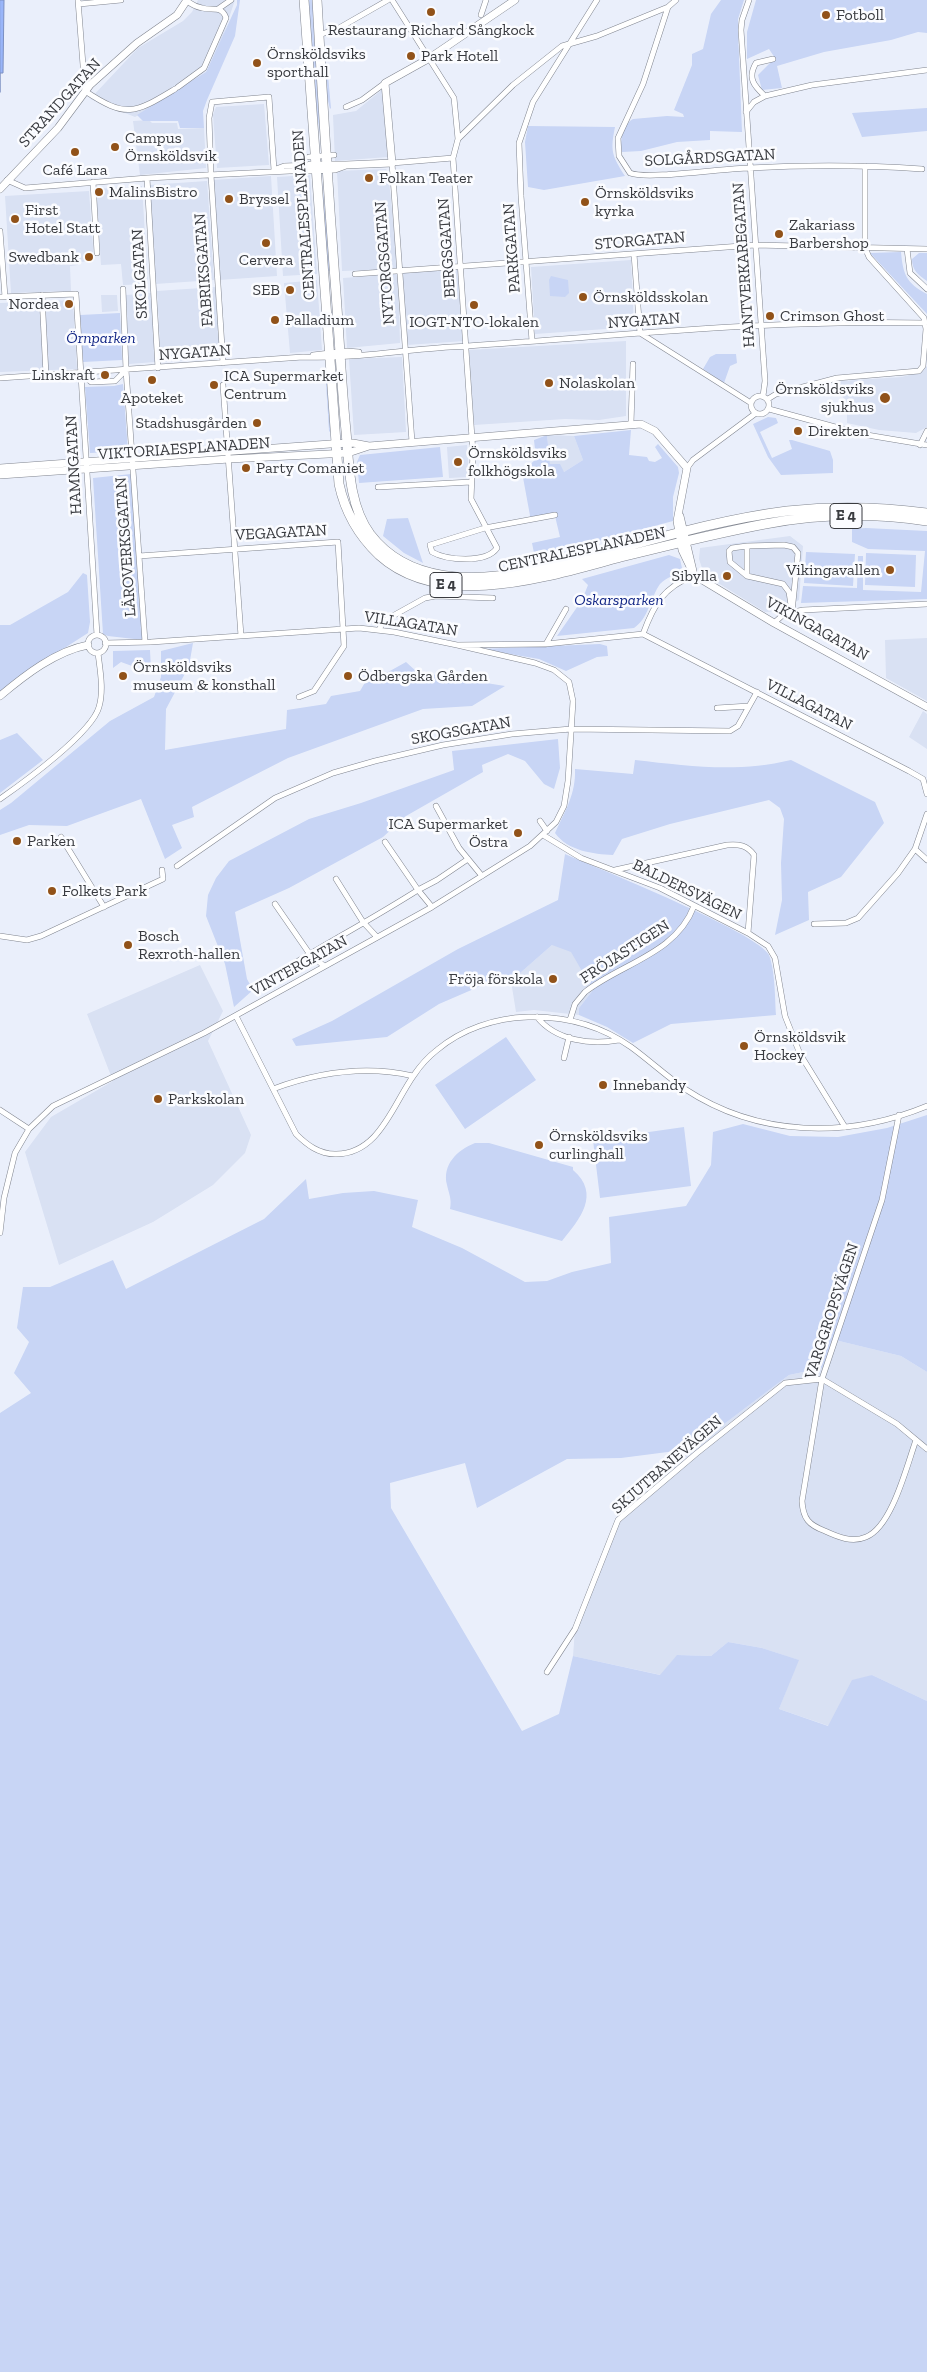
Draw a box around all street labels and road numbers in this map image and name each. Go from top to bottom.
street label: STRANDGATAN [15,54,105,152]
street label: CENTRALESPLANADEN [288,129,320,301]
street label: SOLGÅRDSGATAN [644,145,776,171]
street label: HANTVERKAREGATAN [729,182,759,348]
street label: BERGSGATAN [434,197,460,299]
street label: NYTORGSGATAN [371,201,399,325]
street label: PARKGATAN [499,202,525,294]
street label: FABRIKSGATAN [190,213,218,327]
street label: STORGATAN [594,227,686,255]
street label: SKOLGATAN [128,229,152,319]
street label: NYGATAN [607,309,681,333]
street label: NYGATAN [158,341,232,365]
street label: HAMNGATAN [62,415,86,515]
street label: VIKTORIAESPLANADEN [97,433,271,465]
street label: LÄROVERKSGATAN [112,476,140,618]
road number: E 4 [830,504,862,528]
street label: VEGAGATAN [234,521,328,545]
street label: CENTRALESPLANADEN [497,523,667,577]
road number: E 4 [430,572,462,598]
street label: VIKINGAGATAN [762,593,872,665]
street label: VILLAGATAN [363,607,459,641]
street label: VILLAGATAN [763,675,855,735]
street label: SKOGSGATAN [410,713,512,749]
street label: BALDERSVÄGEN [629,855,745,925]
street label: FRÖJASTIGEN [577,916,673,988]
street label: VINTERGATAN [247,931,351,1001]
street label: VARGGROPSVÄGEN [801,1241,863,1381]
street label: SKJUTBANEVÄGEN [608,1412,726,1518]

